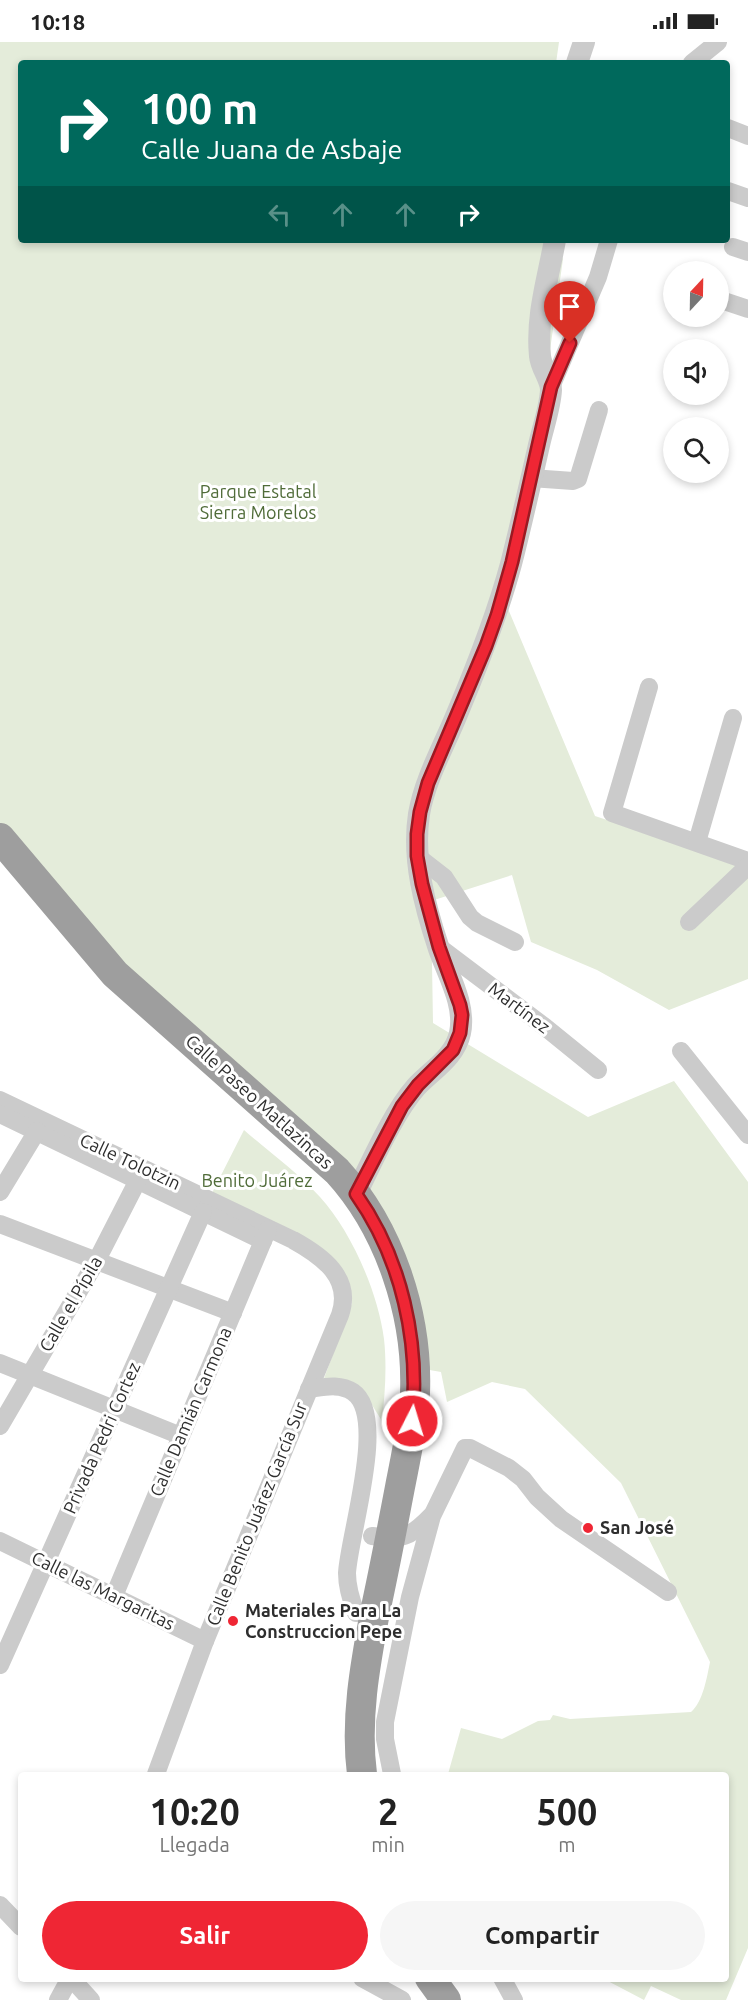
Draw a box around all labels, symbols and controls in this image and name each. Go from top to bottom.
text: 10:18 [30,9,85,34]
icon: right [42,84,120,162]
text: 100 m [141,85,258,132]
text: Calle Juana de Asbaje [141,134,402,164]
icon: left [263,198,296,231]
icon: ahead [326,198,359,231]
icon: ahead [389,198,422,231]
icon: right [452,198,485,231]
north arrow [663,261,729,327]
map controls [663,261,729,483]
pin [544,281,595,343]
icon: arrive [553,290,586,323]
button: sound [663,339,729,405]
button: search [663,417,729,483]
park label: Parque Estatal Sierra Morelos [200,481,317,522]
street label: Martínez [485,978,554,1037]
street label: Calle Paseo Matlazincas [182,1030,337,1172]
street label: Calle Tolotzin [77,1129,184,1193]
park label: Benito Juárez [201,1170,313,1190]
street label: Calle el Pípila [35,1252,105,1355]
street label: Calle Damián Carmona [145,1324,235,1499]
street label: Privada Pedri Cortez [59,1359,144,1516]
position arrow [380,1389,444,1453]
street label: Calle Benito Juárez García Sur [202,1399,310,1628]
place label: San José [600,1517,674,1537]
marker: San José [581,1521,595,1535]
street label: Calle las Margaritas [29,1547,178,1633]
place label: Materiales Para La Construccion Pepe [245,1600,402,1641]
marker: Materiales Para La Construccion Pepe [226,1614,240,1628]
text: 10:20 [150,1791,240,1832]
text: 2 [378,1791,398,1832]
text: 500 [536,1791,597,1832]
text: Llegada [160,1833,230,1856]
text: min [371,1833,405,1856]
text: m [558,1833,576,1856]
button: Salir [42,1901,368,1970]
button: Compartir [380,1901,705,1970]

